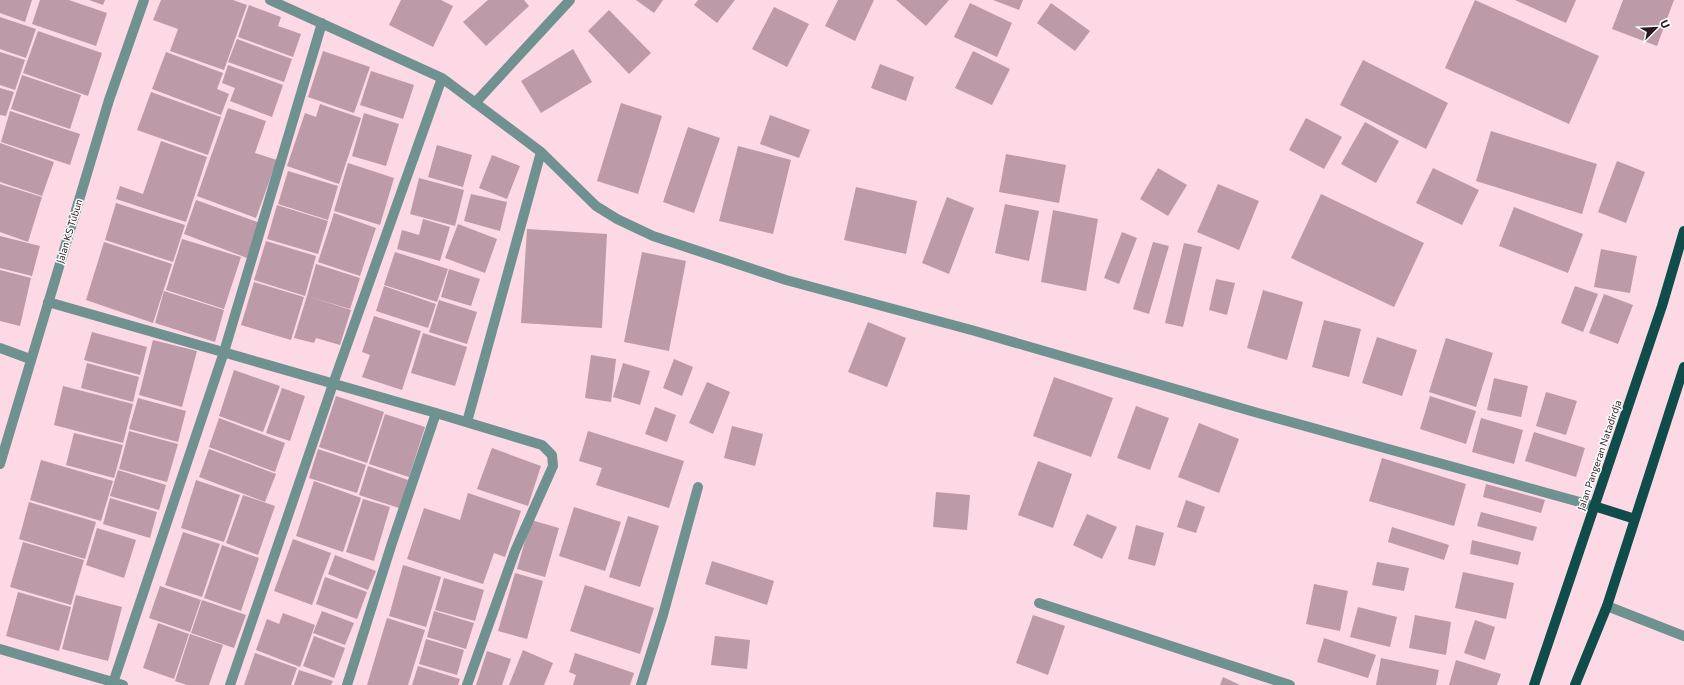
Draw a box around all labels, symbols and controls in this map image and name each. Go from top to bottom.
north arrow [1636,8,1676,48]
text: U [1658,17,1673,30]
street label: Jalan KS Tubun [54,197,84,265]
street label: Jalan Pangeran Natadirdja [1574,398,1624,512]

